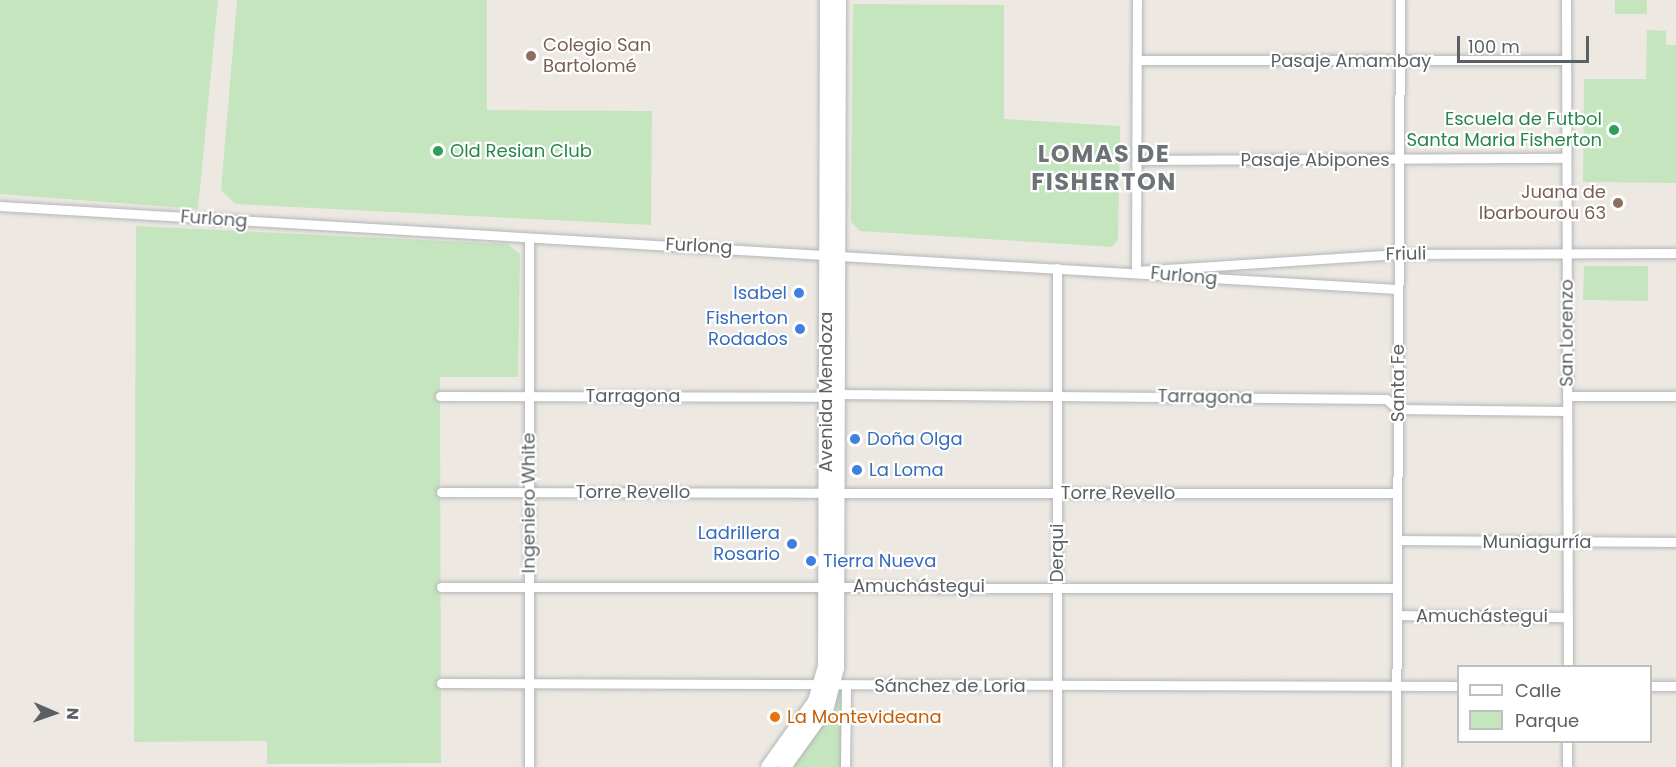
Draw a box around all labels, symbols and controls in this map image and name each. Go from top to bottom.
scale bar [1460,24,1592,62]
text: 100 m [1468,34,1520,59]
place label: Colegio San Bartolomé [543,35,651,78]
marker: Colegio San Bartolomé [524,49,538,63]
street label: Pasaje Amambay [1271,50,1431,72]
place label: Escuela de Futbol Santa Maria Fisherton [1407,109,1602,152]
marker: Escuela de Futbol Santa Maria Fisherton [1607,123,1621,137]
place label: Old Resian Club [450,140,592,162]
district label: LOMAS DE FISHERTON [1031,140,1177,196]
marker: Old Resian Club [431,144,445,158]
street label: Pasaje Abipones [1240,149,1390,171]
place label: Juana de Ibarbourou 63 [1479,182,1606,224]
marker: Juana de Ibarbourou 63 [1611,196,1625,210]
street label: Furlong [180,206,248,232]
street label: Furlong [665,233,733,259]
street label: Friuli [1386,243,1426,265]
street label: Furlong [1150,262,1218,290]
street label: San Lorenzo [1556,279,1578,387]
place label: Isabel [733,282,787,304]
marker: Isabel [792,286,806,300]
place label: Fisherton Rodados [706,308,788,350]
street label: Avenida Mendoza [815,312,837,472]
marker: Fisherton Rodados [793,322,807,336]
street label: Santa Fe [1387,344,1409,422]
street label: Tarragona [586,385,680,407]
street label: Tarragona [1157,385,1253,409]
place label: Doña Olga [867,428,963,450]
marker: Doña Olga [848,432,862,446]
street label: Ingeniero White [518,433,540,573]
place label: La Loma [869,459,944,481]
marker: La Loma [850,463,864,477]
street label: Torre Revello [576,481,690,503]
street label: Torre Revello [1061,482,1175,504]
place label: Ladrillera Rosario [698,523,780,566]
street label: Derqui [1046,524,1068,582]
street label: Muniagurría [1483,531,1591,553]
marker: Ladrillera Rosario [785,537,799,551]
place label: Tierra Nueva [823,550,936,572]
marker: Tierra Nueva [804,554,818,568]
street label: Amuchástegui [853,575,985,597]
street label: Amuchástegui [1416,605,1548,627]
legend [1457,665,1652,743]
street label: Sánchez de Loria [874,675,1026,697]
text: Calle [1515,678,1561,703]
north arrow [24,683,84,743]
place label: La Montevideana [787,706,942,728]
text: N [61,707,84,720]
text: Parque [1515,708,1579,733]
marker: La Montevideana [768,710,782,724]

